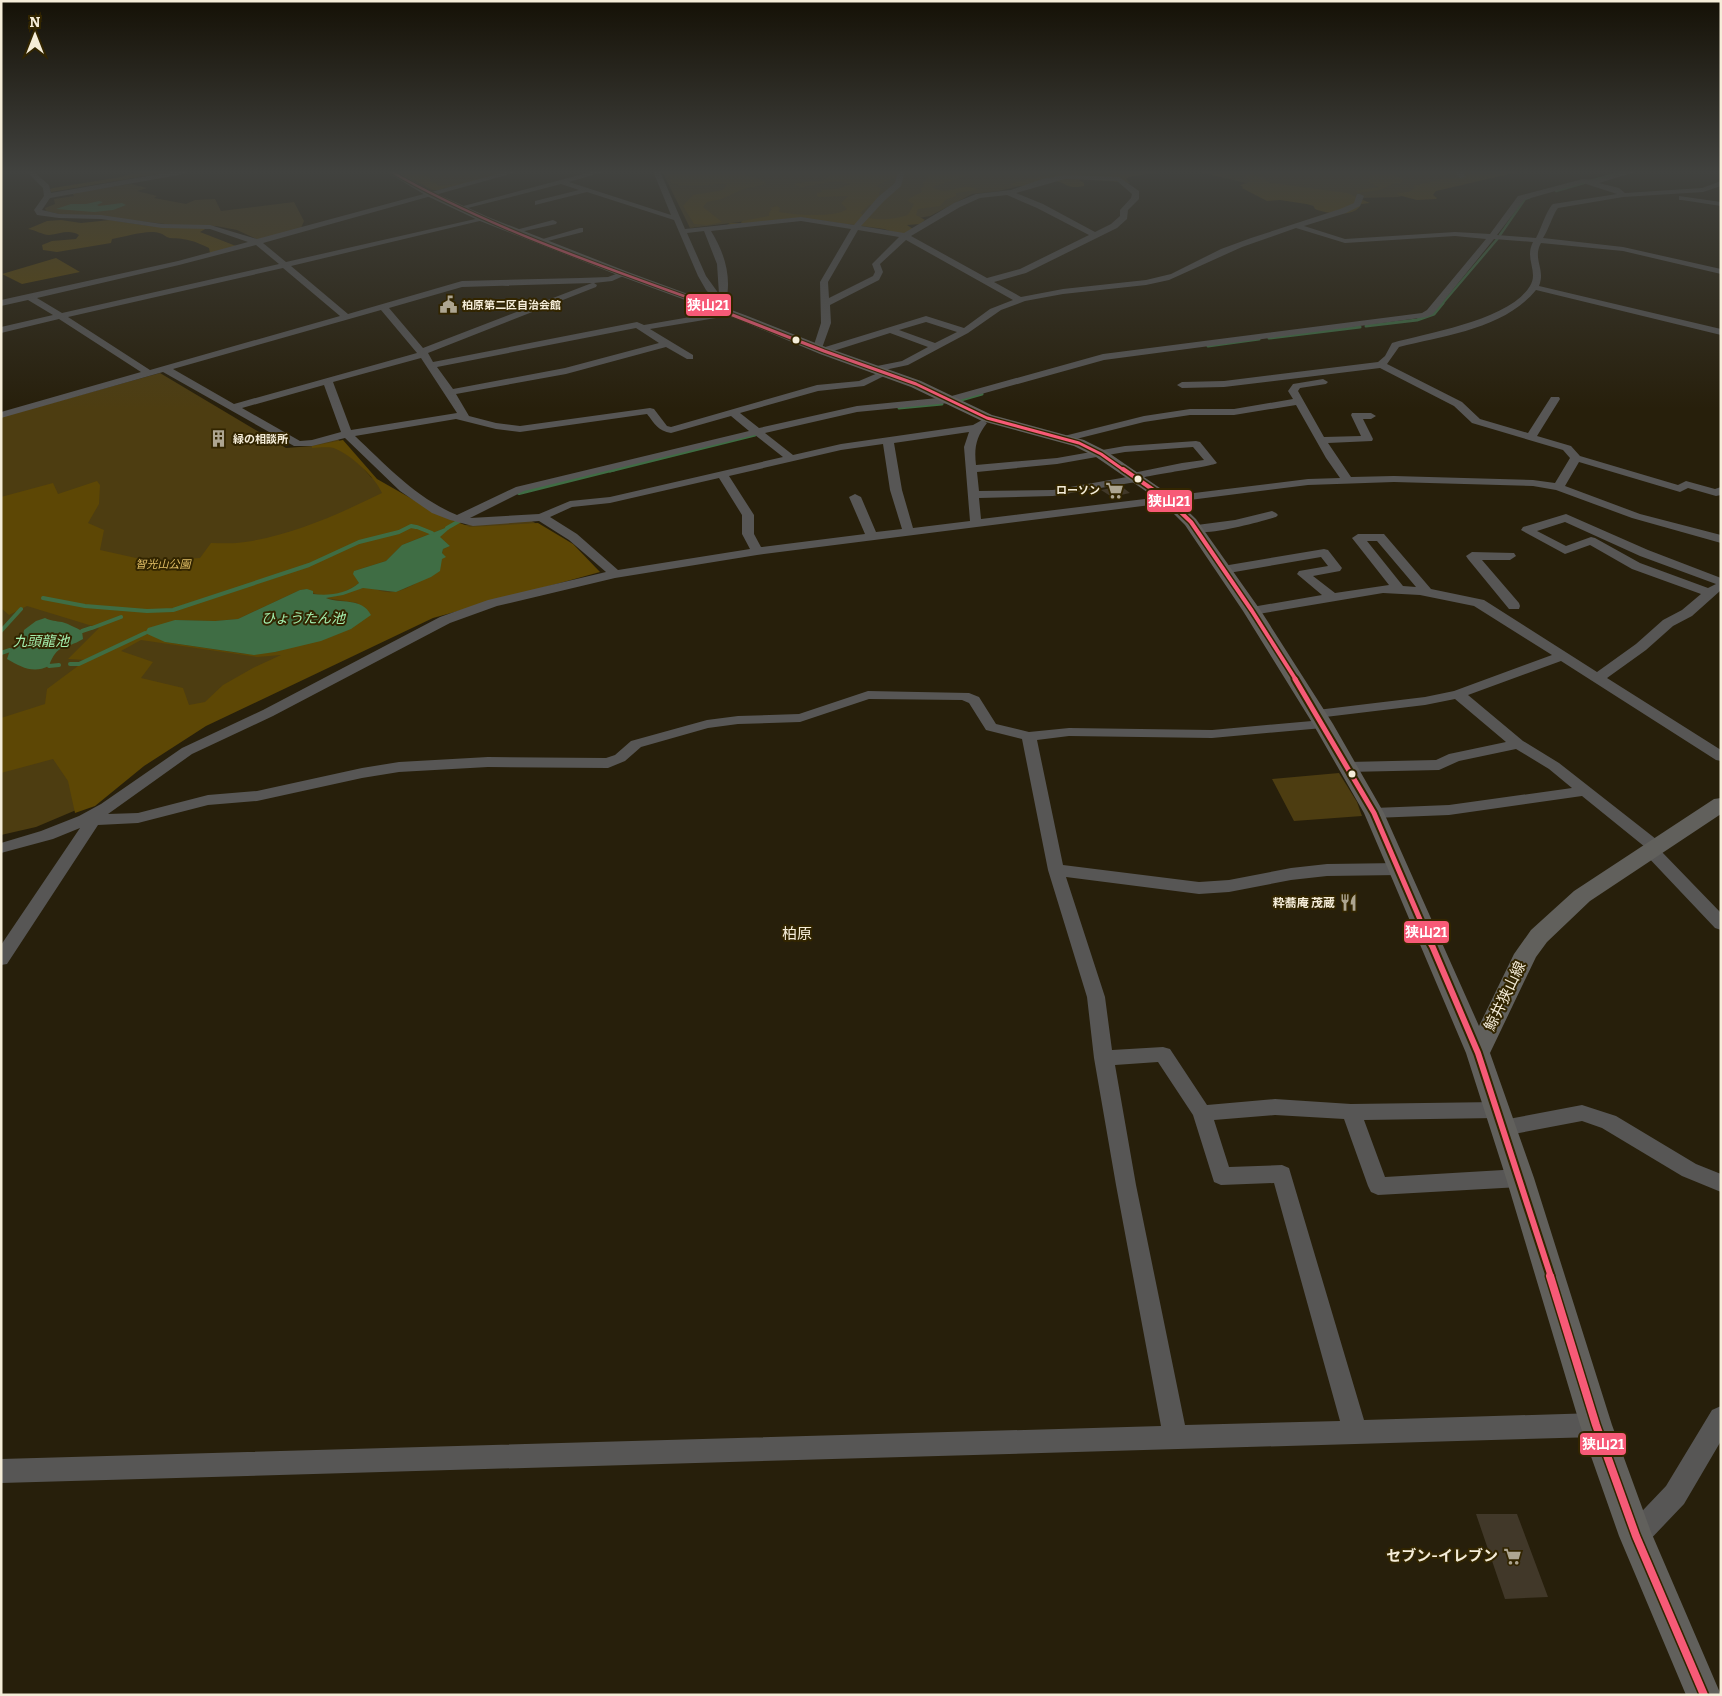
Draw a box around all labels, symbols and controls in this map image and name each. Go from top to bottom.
north arrow [10,10,60,60]
text: N [30,14,41,31]
line badge: 狭山21 [685,293,732,317]
public building icon: 柏原第二区自治会館 [438,295,458,315]
text: 狭山21 [687,297,729,314]
place label: 柏原第二区自治会館 [462,299,561,312]
unlabelled marker [791,335,801,345]
building icon: 緑の相談所 [209,429,229,449]
place label: 緑の相談所 [233,433,288,446]
unlabelled marker [1133,474,1143,484]
supermarket icon: ローソン [1104,480,1124,500]
place label: ローソン [1056,484,1100,497]
line badge: 狭山21 [1146,489,1193,513]
text: 狭山21 [1148,493,1190,510]
park label: 智光山公園 [136,558,192,571]
water label: ひょうたん池 [261,610,347,627]
water label: 九頭龍池 [13,633,71,650]
unlabelled marker [1347,769,1357,779]
restaurant icon: 粋蕎庵 茂蔵 [1339,893,1359,913]
place label: 粋蕎庵 茂蔵 [1273,896,1335,910]
line badge: 狭山21 [1403,920,1450,944]
text: 狭山21 [1405,924,1447,941]
district label: 柏原 [782,925,812,943]
street label: 鯨井狭山線 [1480,958,1530,1034]
line badge: 狭山21 [1579,1432,1627,1456]
text: 狭山21 [1582,1436,1624,1453]
supermarket icon: セブン-イレブン [1502,1546,1522,1566]
place label: セブン-イレブン [1386,1547,1498,1565]

